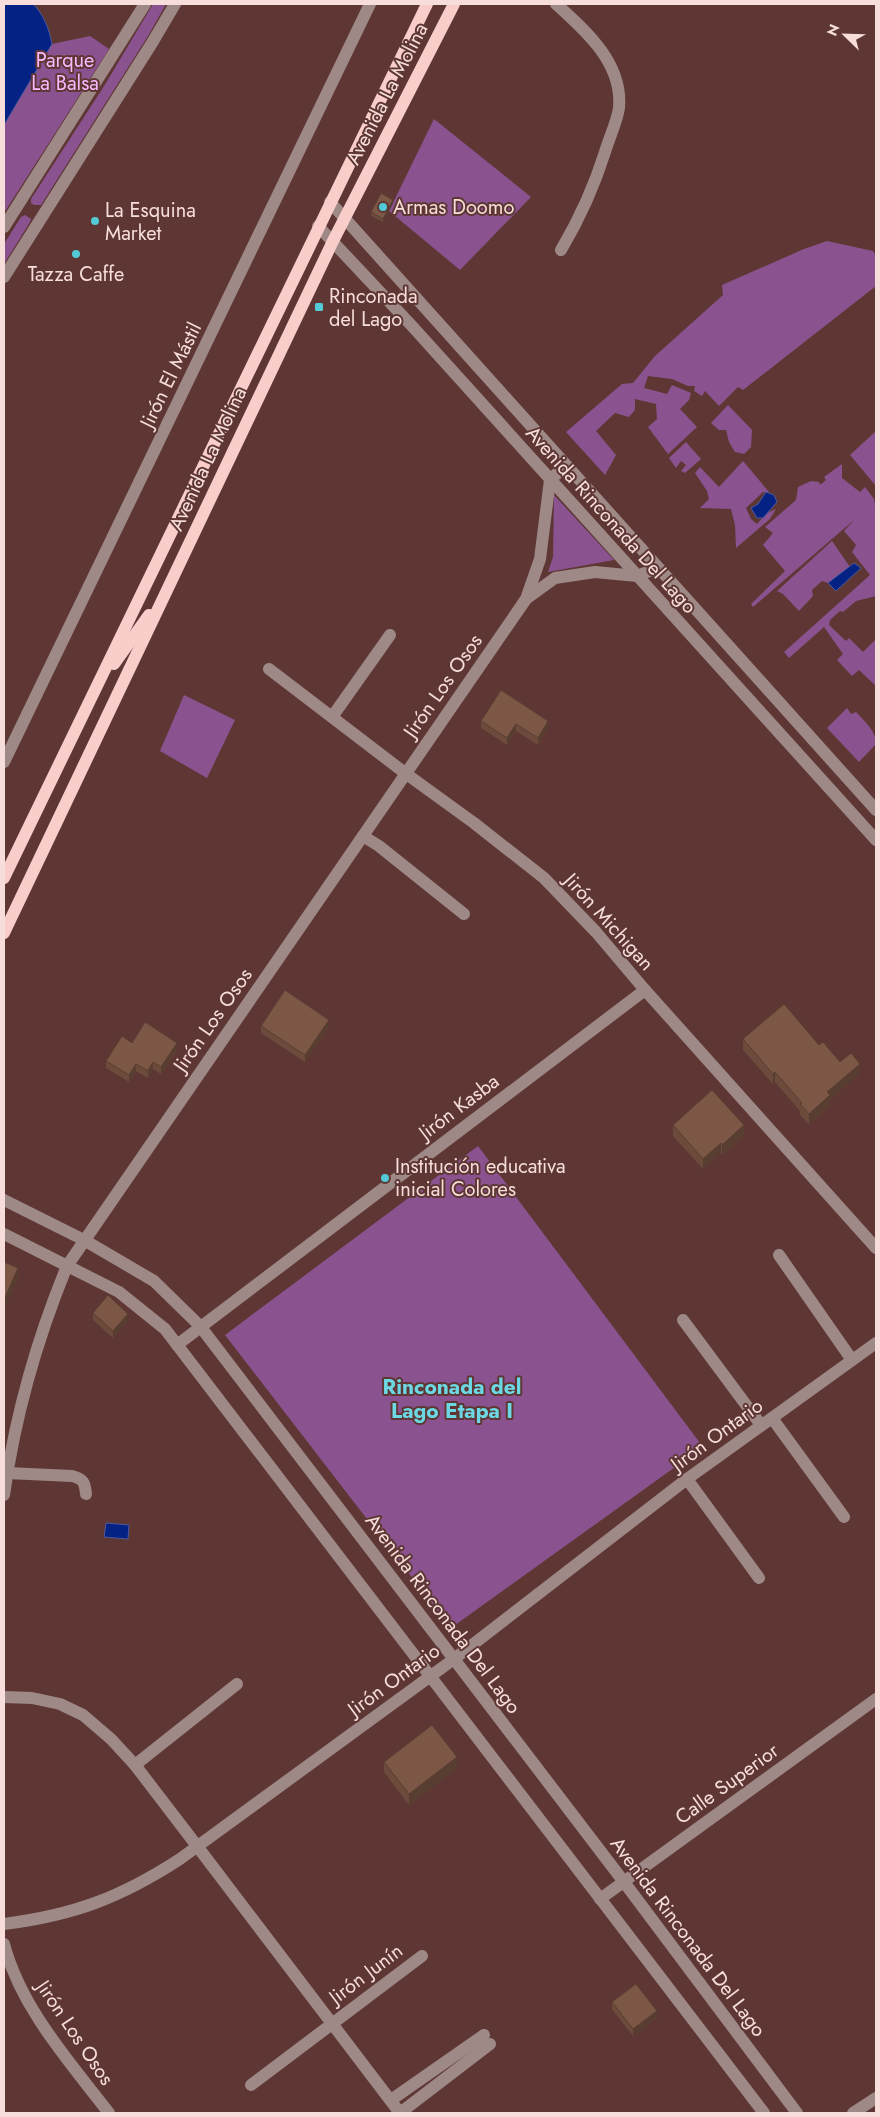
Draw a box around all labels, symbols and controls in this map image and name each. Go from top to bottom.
north arrow [820,10,870,60]
street label: Avenida La Molina [339,18,435,170]
text: N [822,21,844,39]
park label: Parque La Balsa [31,46,99,98]
place label: Armas Doomo [393,193,514,222]
place label: La Esquina Market [105,196,196,248]
marker: Armas Doomo [377,201,389,213]
marker: La Esquina Market [89,215,101,227]
marker: Tazza Caffe [70,248,82,260]
place label: Tazza Caffe [28,260,124,289]
place label: Rinconada del Lago [329,282,418,334]
marker: Rinconada del Lago [313,301,325,313]
street label: Jirón El Mástil [132,317,209,435]
street label: Avenida La Molina [162,382,254,536]
street label: Avenida Rinconada Del Lago [519,420,703,620]
street label: Jirón Los Osos [395,628,490,746]
street label: Jirón Michigan [555,865,661,977]
street label: Jirón Los Osos [165,962,260,1080]
street label: Jirón Kasba [410,1067,505,1149]
place label: Institución educativa inicial Colores [395,1152,566,1204]
marker: Institución educativa inicial Colores [379,1172,391,1184]
district label: Rinconada del Lago Etapa I [383,1372,521,1426]
street label: Jirón Ontario [662,1392,769,1480]
street label: Avenida Rinconada Del Lago [358,1508,528,1720]
street label: Jirón Ontario [339,1637,446,1725]
street label: Calle Superior [669,1736,785,1832]
street label: Avenida Rinconada Del Lago [603,1831,773,2043]
street label: Jirón Junín [321,1937,409,2013]
street label: Jirón Los Osos [28,1972,121,2091]

